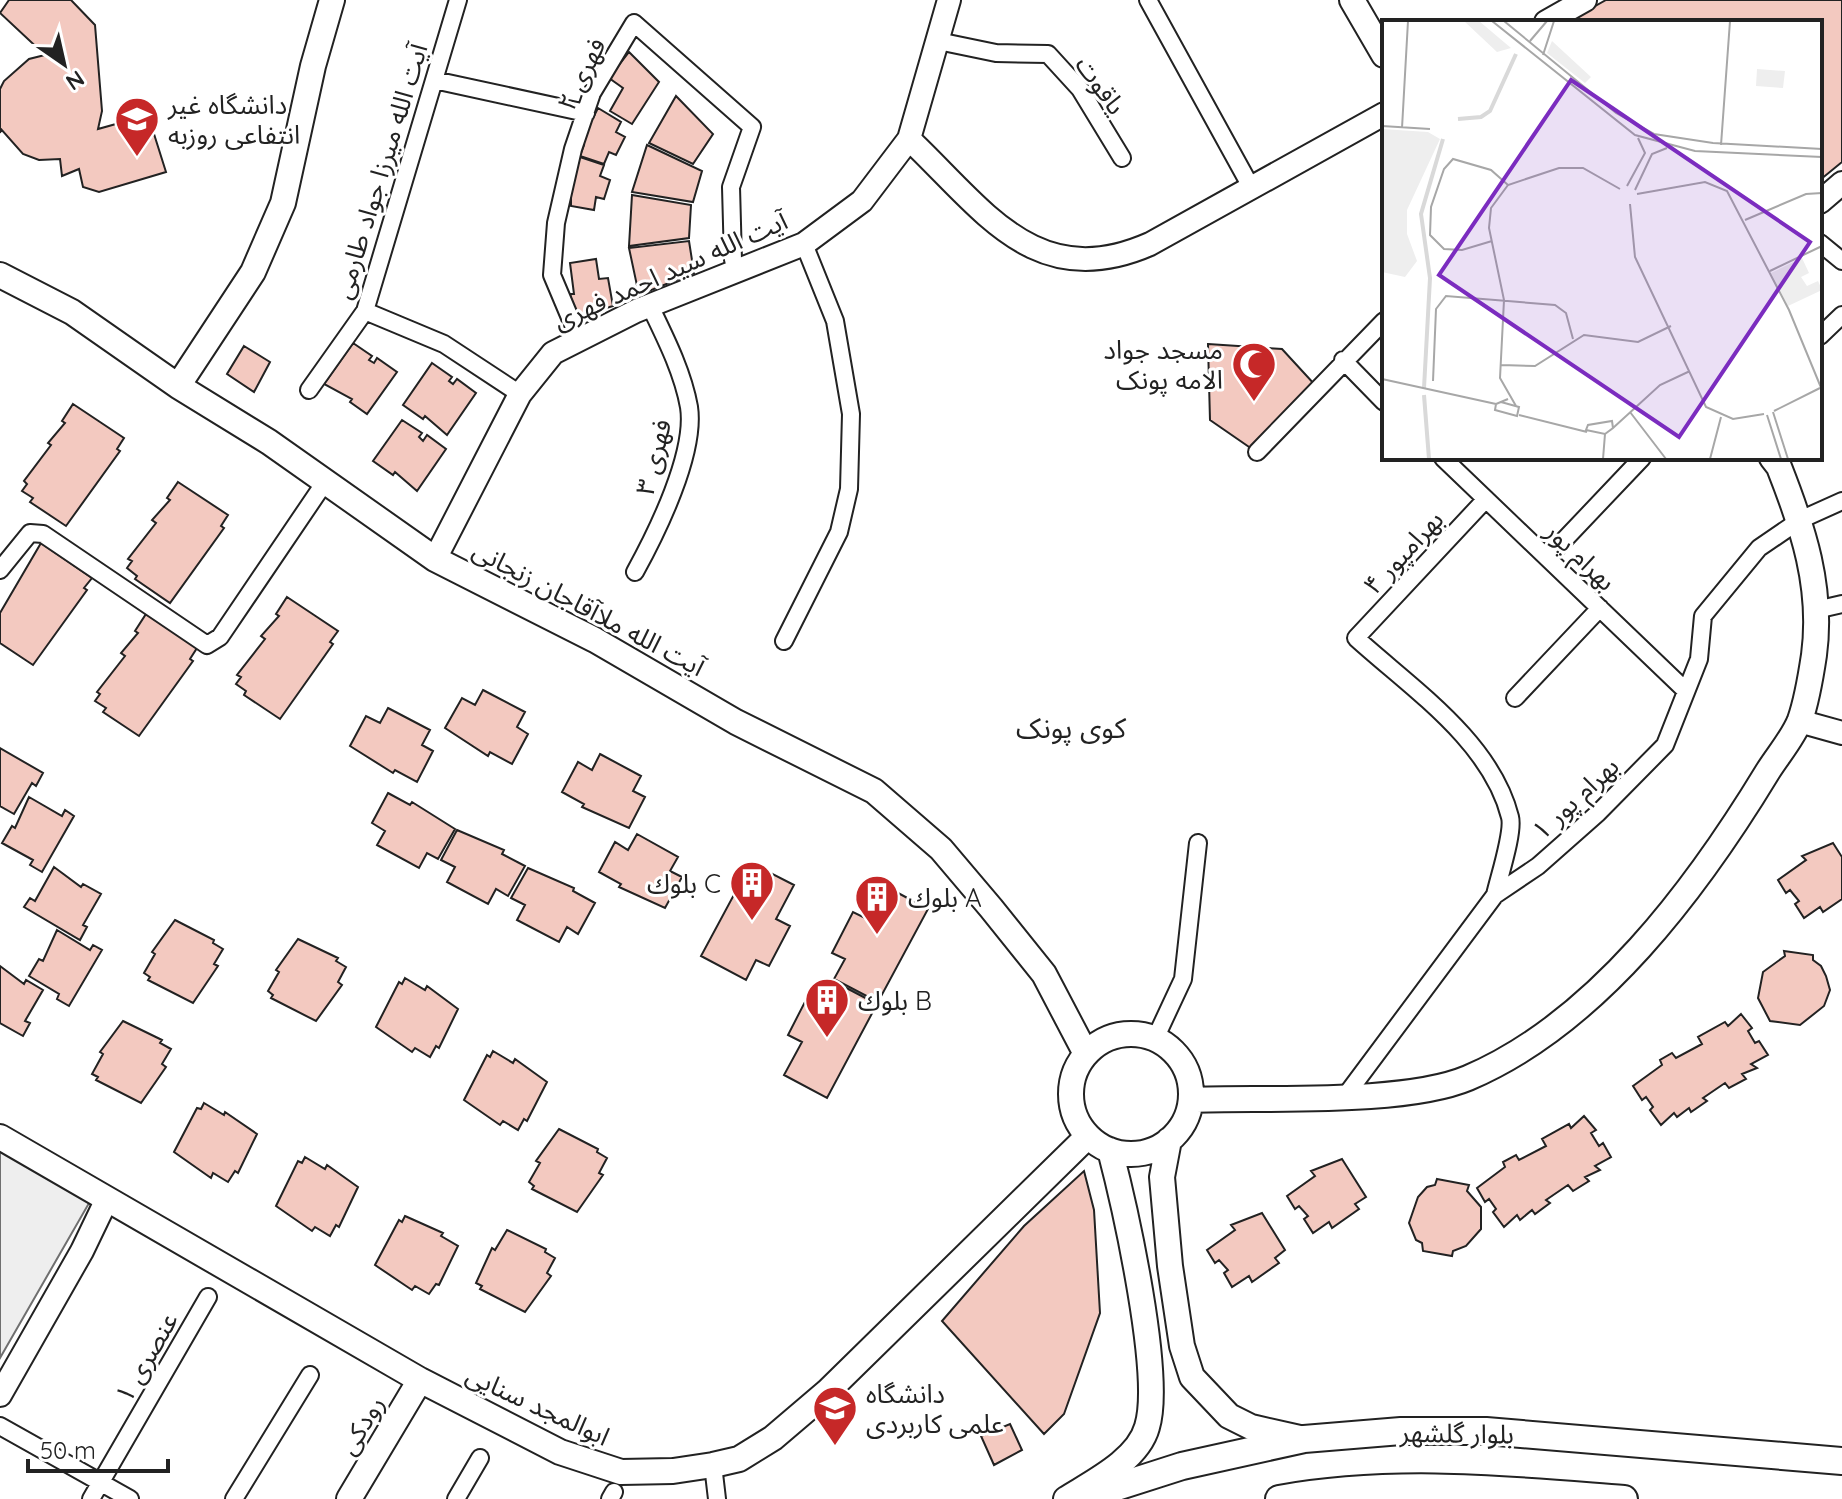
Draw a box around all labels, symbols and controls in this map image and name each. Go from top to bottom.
inset map [1382,20,1822,460]
north arrow [24,24,104,104]
street label: فهری ۲ [549,32,613,116]
street label: آیت الله میرزا جواد طارمی [325,38,435,303]
street label: یاقوت [1069,49,1133,121]
text: N [61,64,90,97]
place label: دانشگاه غیر انتفاعی روزبه [167,88,300,151]
school or university icon: دانشگاه غیر انتفاعی روزبه [113,95,161,158]
street label: آیت الله سید احمد فهری [548,203,794,337]
place label: مسجد جواد الامه پونک [1104,333,1223,397]
mosque icon: مسجد جواد الامه پونک [1230,340,1278,403]
street label: فهری ۳ [628,416,678,498]
street label: بهرامپور ۴ [1356,503,1451,602]
street label: بهرام پور [1535,514,1623,600]
street label: آیت الله ملاآقاجان زنجانی [467,533,712,684]
district label: کوی پونک [1016,710,1127,746]
street label: بهرام پور ۱ [1525,749,1628,850]
building icon: بلوك C [728,859,776,922]
place label: بلوك C [647,867,721,900]
building icon: بلوك A [853,873,901,936]
place label: بلوك A [908,881,982,914]
building icon: بلوك B [803,976,851,1039]
place label: بلوك B [858,984,932,1017]
street label: عنصری ۱ [107,1306,185,1408]
street label: ابوالمجد سنایی [461,1357,615,1453]
place label: دانشگاه علمی کاربردی [866,1377,1004,1440]
school or university icon: دانشگاه علمی کاربردی [811,1384,859,1447]
street label: رودکی [331,1389,391,1461]
street label: بلوار گلشهر [1399,1415,1514,1450]
scale bar [28,1423,168,1473]
text: 50 m [40,1435,96,1465]

